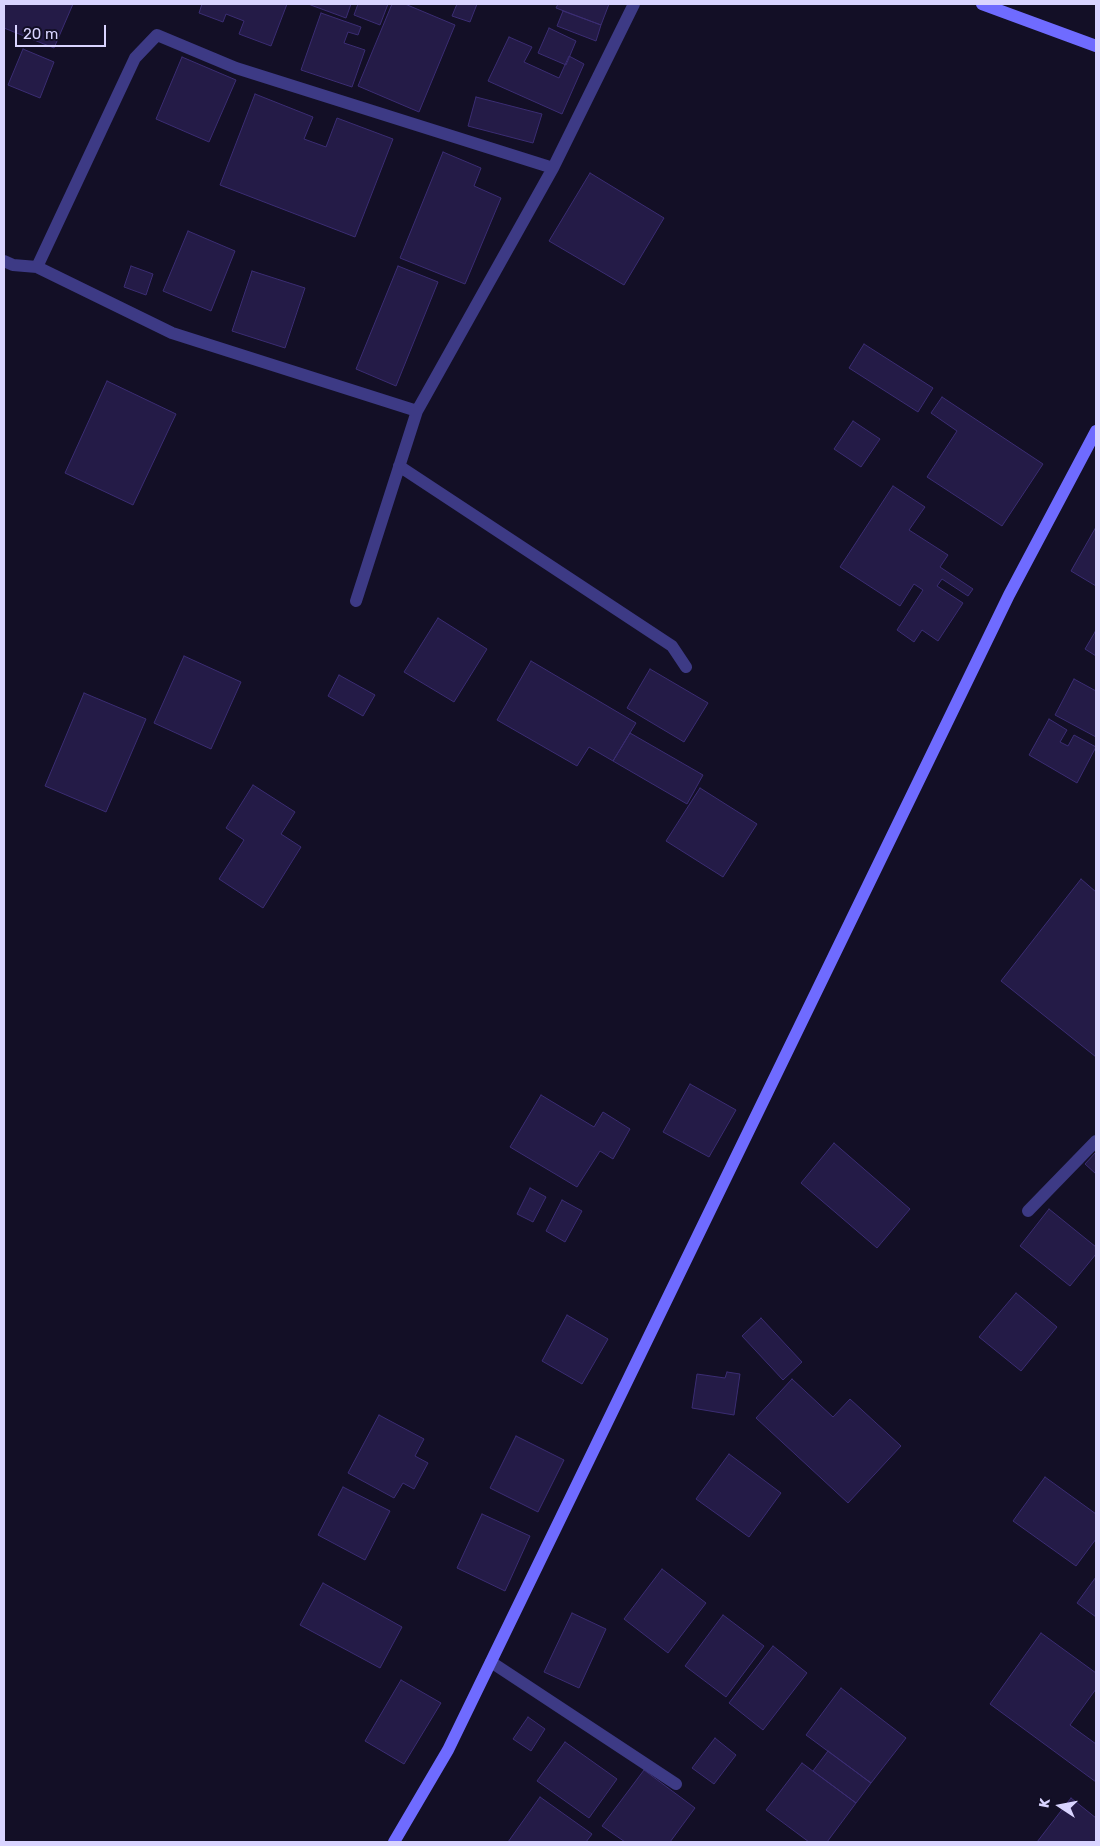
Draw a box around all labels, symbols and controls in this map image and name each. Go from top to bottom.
scale bar [18,15,109,47]
text: 20 m [23,25,58,43]
north arrow [1035,1781,1085,1831]
text: K [1036,1797,1054,1809]

